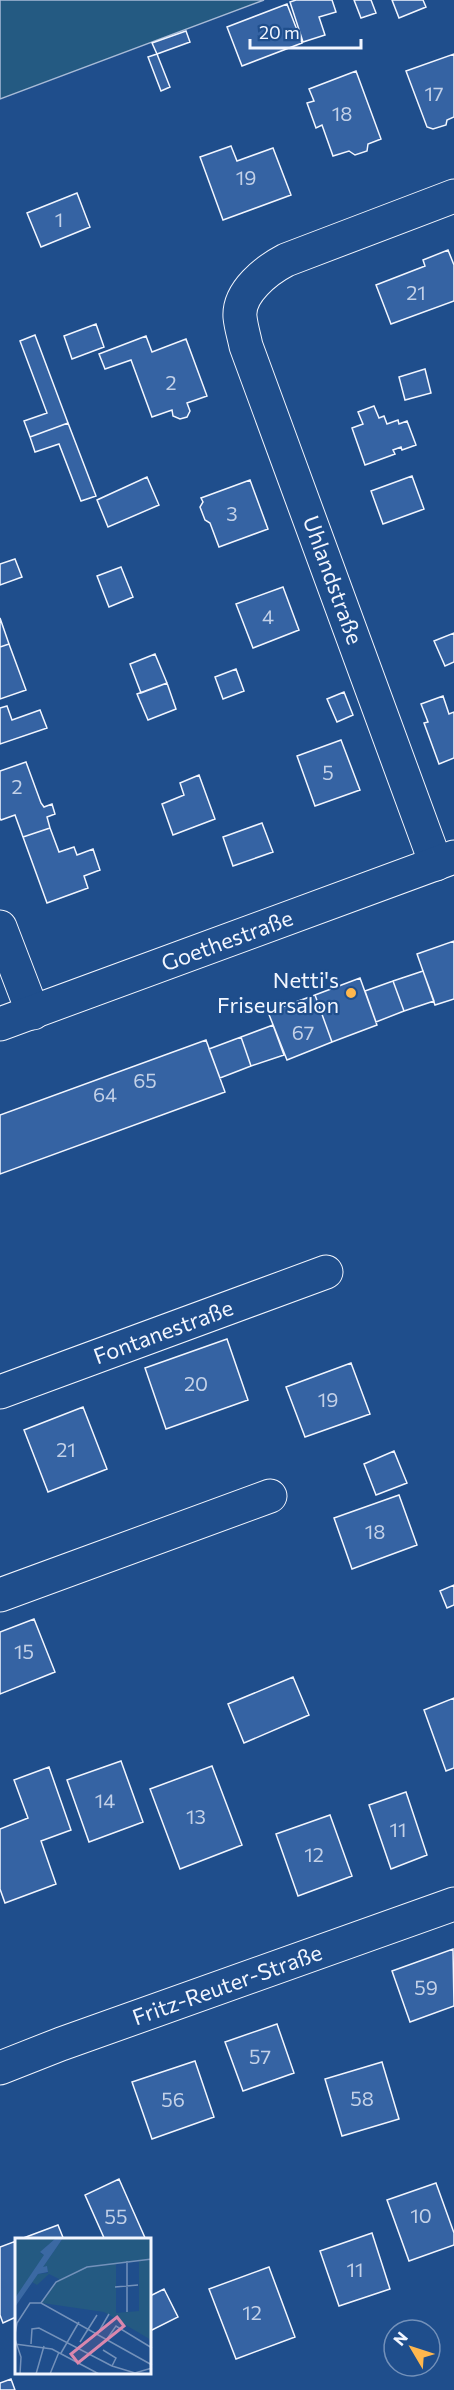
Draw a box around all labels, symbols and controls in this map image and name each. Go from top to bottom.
scale bar [250,12,361,50]
text: 20 m [259,21,300,43]
house number: 17 [424,81,444,105]
house number: 18 [332,101,352,125]
house number: 19 [236,165,256,189]
house number: 1 [55,207,63,231]
house number: 21 [406,280,426,304]
house number: 2 [165,370,177,394]
house number: 3 [226,501,238,525]
street label: Uhlandstraße [298,512,369,648]
house number: 4 [262,604,274,628]
house number: 5 [322,760,334,784]
house number: 2 [11,774,23,798]
street label: Goethestraße [158,903,296,976]
place label: Netti's Friseursalon [217,966,339,1018]
marker: Netti's Friseursalon [344,986,358,1000]
house number: 67 [292,1020,314,1044]
house number: 65 [133,1068,157,1092]
house number: 64 [93,1082,117,1106]
street label: Fontanestraße [90,1293,237,1369]
house number: 20 [184,1371,208,1395]
house number: 19 [318,1387,338,1411]
house number: 21 [56,1437,76,1461]
house number: 18 [365,1519,385,1543]
house number: 15 [14,1639,34,1663]
house number: 14 [95,1788,115,1812]
house number: 13 [186,1804,206,1828]
house number: 11 [389,1817,407,1841]
house number: 12 [304,1842,324,1866]
street label: Fritz-Reuter-Straße [129,1938,325,2030]
house number: 59 [414,1975,438,1999]
house number: 57 [249,2044,271,2068]
house number: 58 [350,2086,374,2110]
house number: 56 [161,2087,185,2111]
house number: 10 [410,2203,432,2227]
house number: 55 [105,2204,127,2228]
inset map [15,2238,152,2375]
house number: 11 [346,2257,364,2281]
house number: 12 [242,2300,262,2324]
north arrow [382,2318,442,2378]
text: N [389,2328,411,2349]

